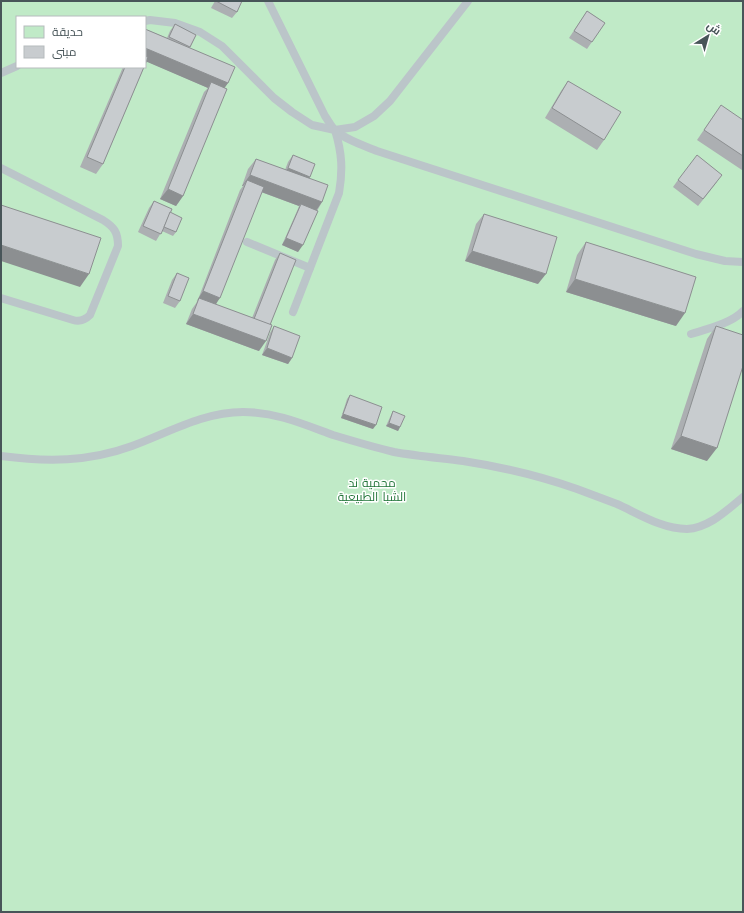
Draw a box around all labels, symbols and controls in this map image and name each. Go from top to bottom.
legend [16,16,146,68]
north arrow [688,16,728,56]
text: ش [704,19,723,38]
text: حديقة [52,25,83,39]
text: مبنى [52,45,77,59]
park label: محمية ند الشبا الطبيعية [338,476,406,504]

